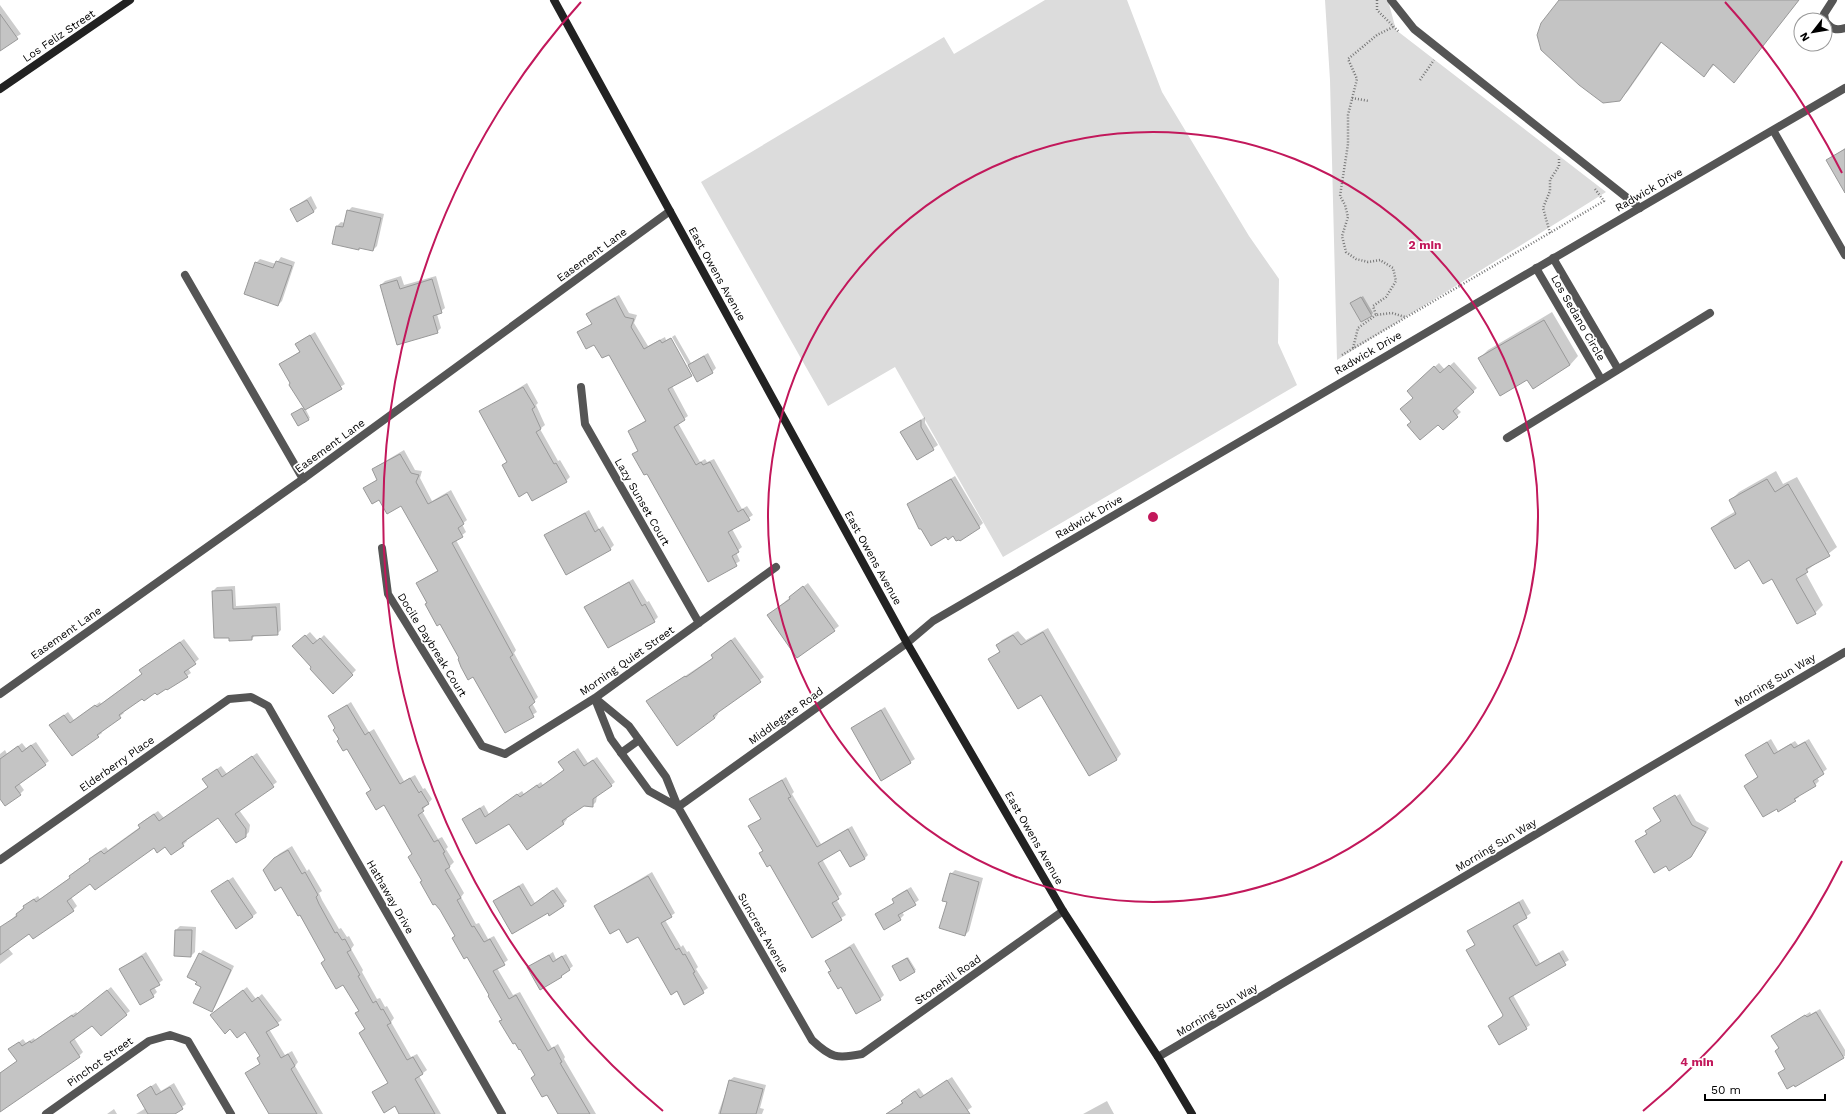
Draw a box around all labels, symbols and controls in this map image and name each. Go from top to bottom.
street label: Los Feliz Street [21,7,98,65]
north arrow [1793,12,1833,52]
text: N [1797,30,1813,44]
street label: Radwick Drive [1613,165,1685,215]
street label: Easement Lane [554,225,630,285]
street label: East Owens Avenue [686,225,748,323]
text: 2 min [1409,238,1441,252]
street label: Los Sedano Circle [1548,273,1608,363]
street label: Radwick Drive [1332,328,1404,378]
street label: Easement Lane [292,416,368,476]
street label: Lazy Sunset Court [612,456,672,548]
street label: Radwick Drive [1053,492,1125,542]
street label: East Owens Avenue [842,509,904,607]
centre of rings [1146,510,1160,524]
street label: Docile Daybreak Court [395,591,469,700]
street label: Easement Lane [28,604,104,662]
street label: Morning Quiet Street [577,623,677,698]
street label: Morning Sun Way [1732,650,1818,709]
street label: Middlegate Road [746,685,826,747]
street label: Elderberry Place [77,733,157,795]
street label: East Owens Avenue [1002,789,1066,887]
street label: Morning Sun Way [1453,815,1539,874]
street label: Hathaway Drive [364,858,416,936]
street label: Suncrest Avenue [735,891,791,975]
street label: Stonehill Road [912,952,984,1008]
street label: Morning Sun Way [1174,980,1260,1039]
street label: Pinchot Street [65,1034,136,1090]
text: 4 min [1680,1055,1714,1069]
scale bar [1705,1076,1825,1102]
text: 50 m [1711,1083,1741,1097]

